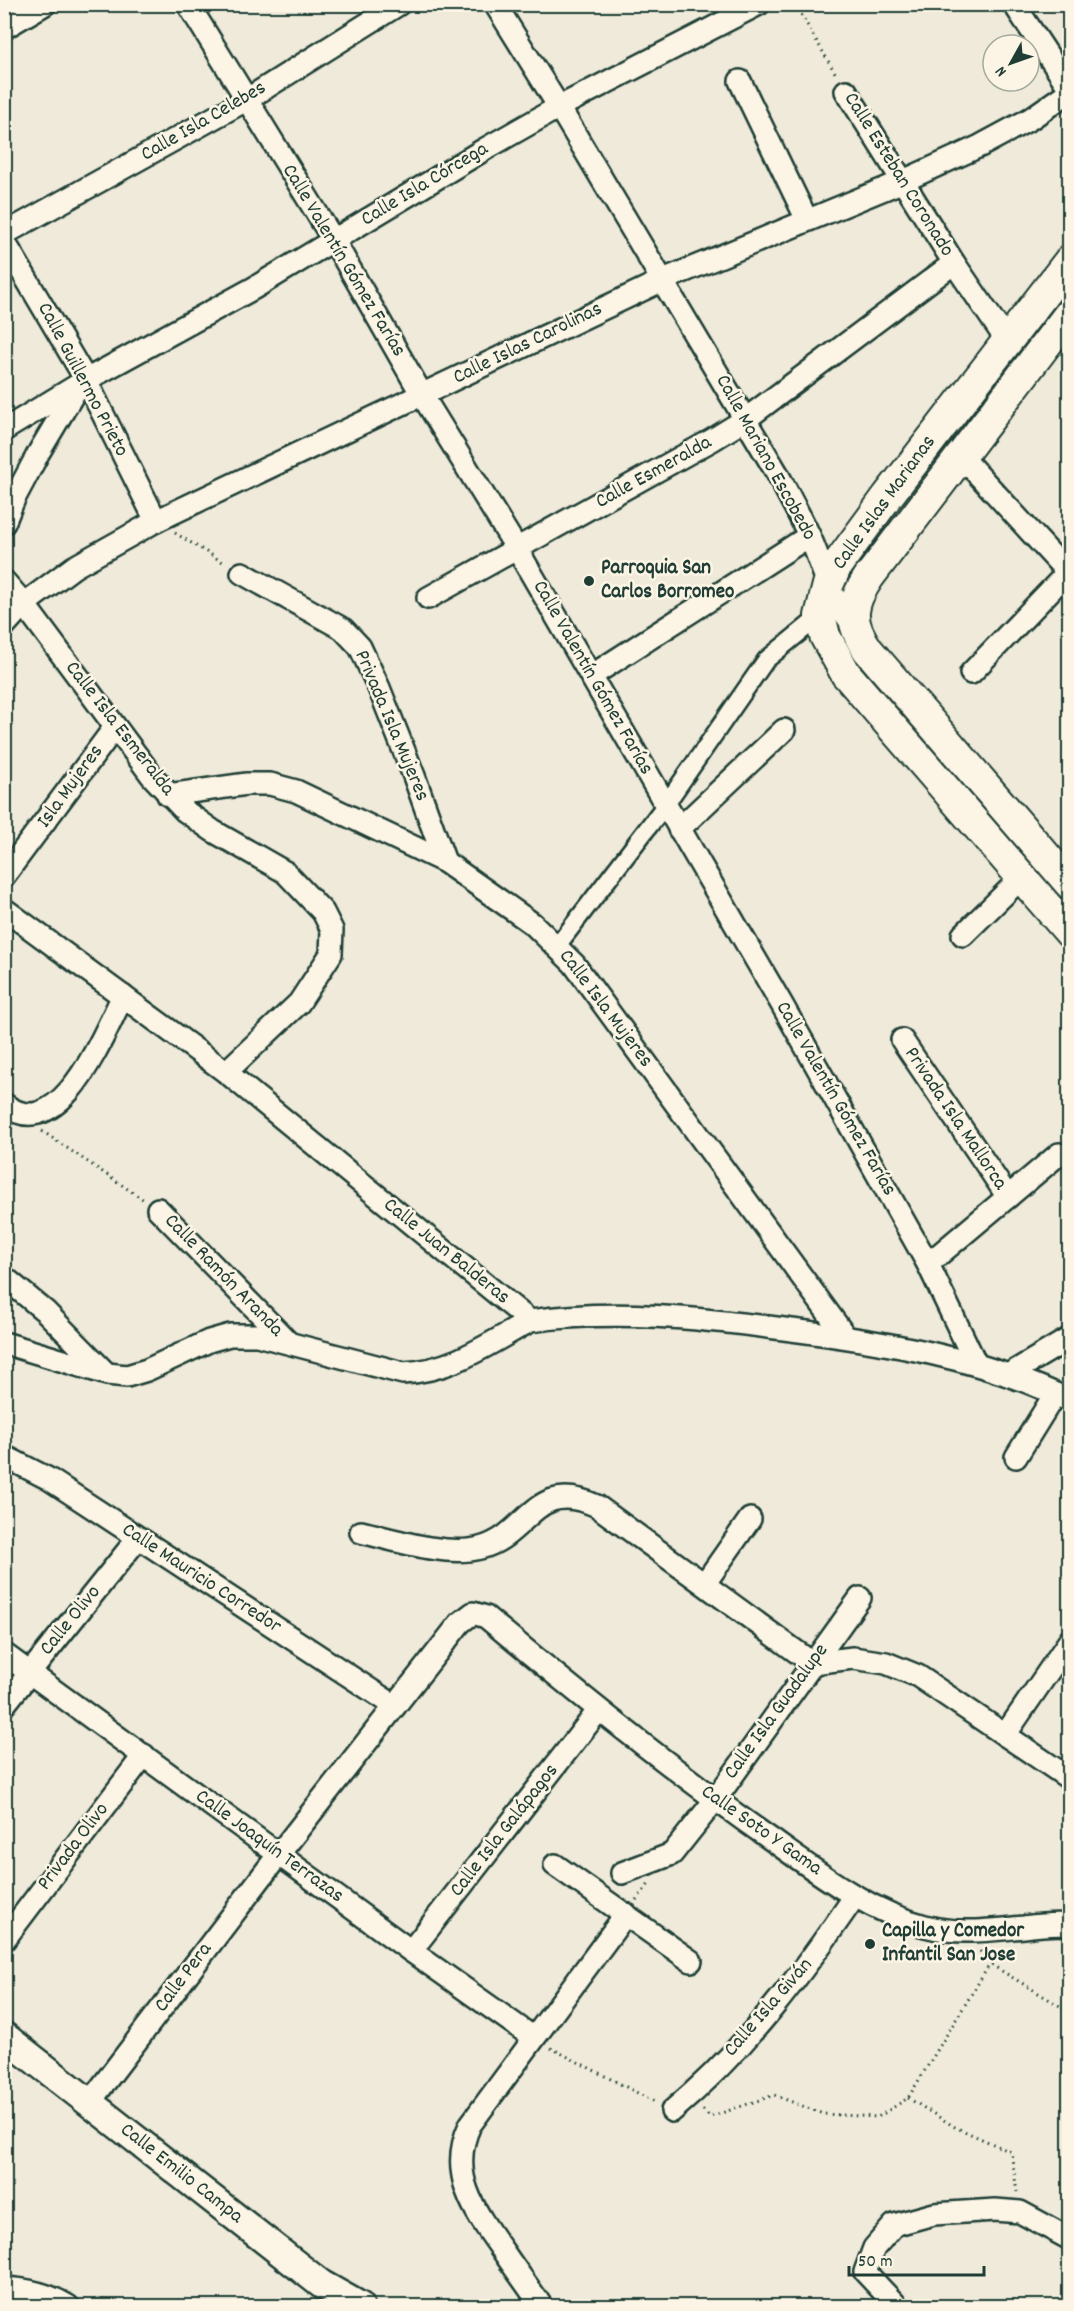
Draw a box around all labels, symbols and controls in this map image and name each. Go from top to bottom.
north arrow [981,33,1041,93]
text: N [990,61,1013,81]
street label: Calle Isla Celebes [136,74,272,170]
street label: Calle Esteban Coronado [835,87,961,263]
street label: Calle Isla Córcega [356,135,495,235]
street label: Calle Valentín Gómez Farías [273,159,413,363]
street label: Calle Islas Carolinas [448,295,608,393]
street label: Calle Guillermo Prieto [29,298,135,462]
street label: Calle Mariano Escobedo [707,370,823,546]
street label: Calle Esmeralda [590,428,719,517]
street label: Calle Islas Marianas [826,429,944,577]
place label: Parroquia San Carlos Borromeo [601,554,734,608]
marker: Parroquia San Carlos Borromeo [582,574,596,588]
street label: Calle Valentín Gómez Farías [524,575,660,781]
street label: Privada Isla Mujeres [346,646,436,806]
street label: Calle Isla Esmeralda [57,655,182,804]
street label: Isla Mujeres [30,739,112,835]
street label: Calle Isla Mujeres [551,944,659,1074]
street label: Calle Valentín Gómez Farías [767,996,903,1202]
street label: Privada Isla Mallorca [896,1041,1015,1198]
street label: Calle Juan Balderas [376,1191,516,1313]
street label: Calle Ramón Aranda [156,1208,291,1345]
street label: Calle Mauricio Corredor [115,1516,287,1642]
street label: Calle Olivo [33,1579,109,1663]
street label: Calle Isla Guadalupe [717,1638,837,1786]
street label: Calle Isla Galápagos [443,1758,567,1904]
street label: Calle Soto Y Gama [694,1778,829,1885]
street label: Calle Joaquín Terrazas [188,1783,350,1911]
street label: Privada Olivo [31,1797,117,1897]
place label: Capilla y Comedor Infantil San Jose [882,1917,1025,1971]
street label: Calle Pera [148,1936,221,2019]
marker: Capilla y Comedor Infantil San Jose [863,1937,877,1951]
street label: Calle Isla Giván [717,1952,821,2064]
street label: Calle Emilio Campa [113,2116,250,2232]
scale bar [849,2239,984,2277]
text: 50 m [858,2250,893,2275]

